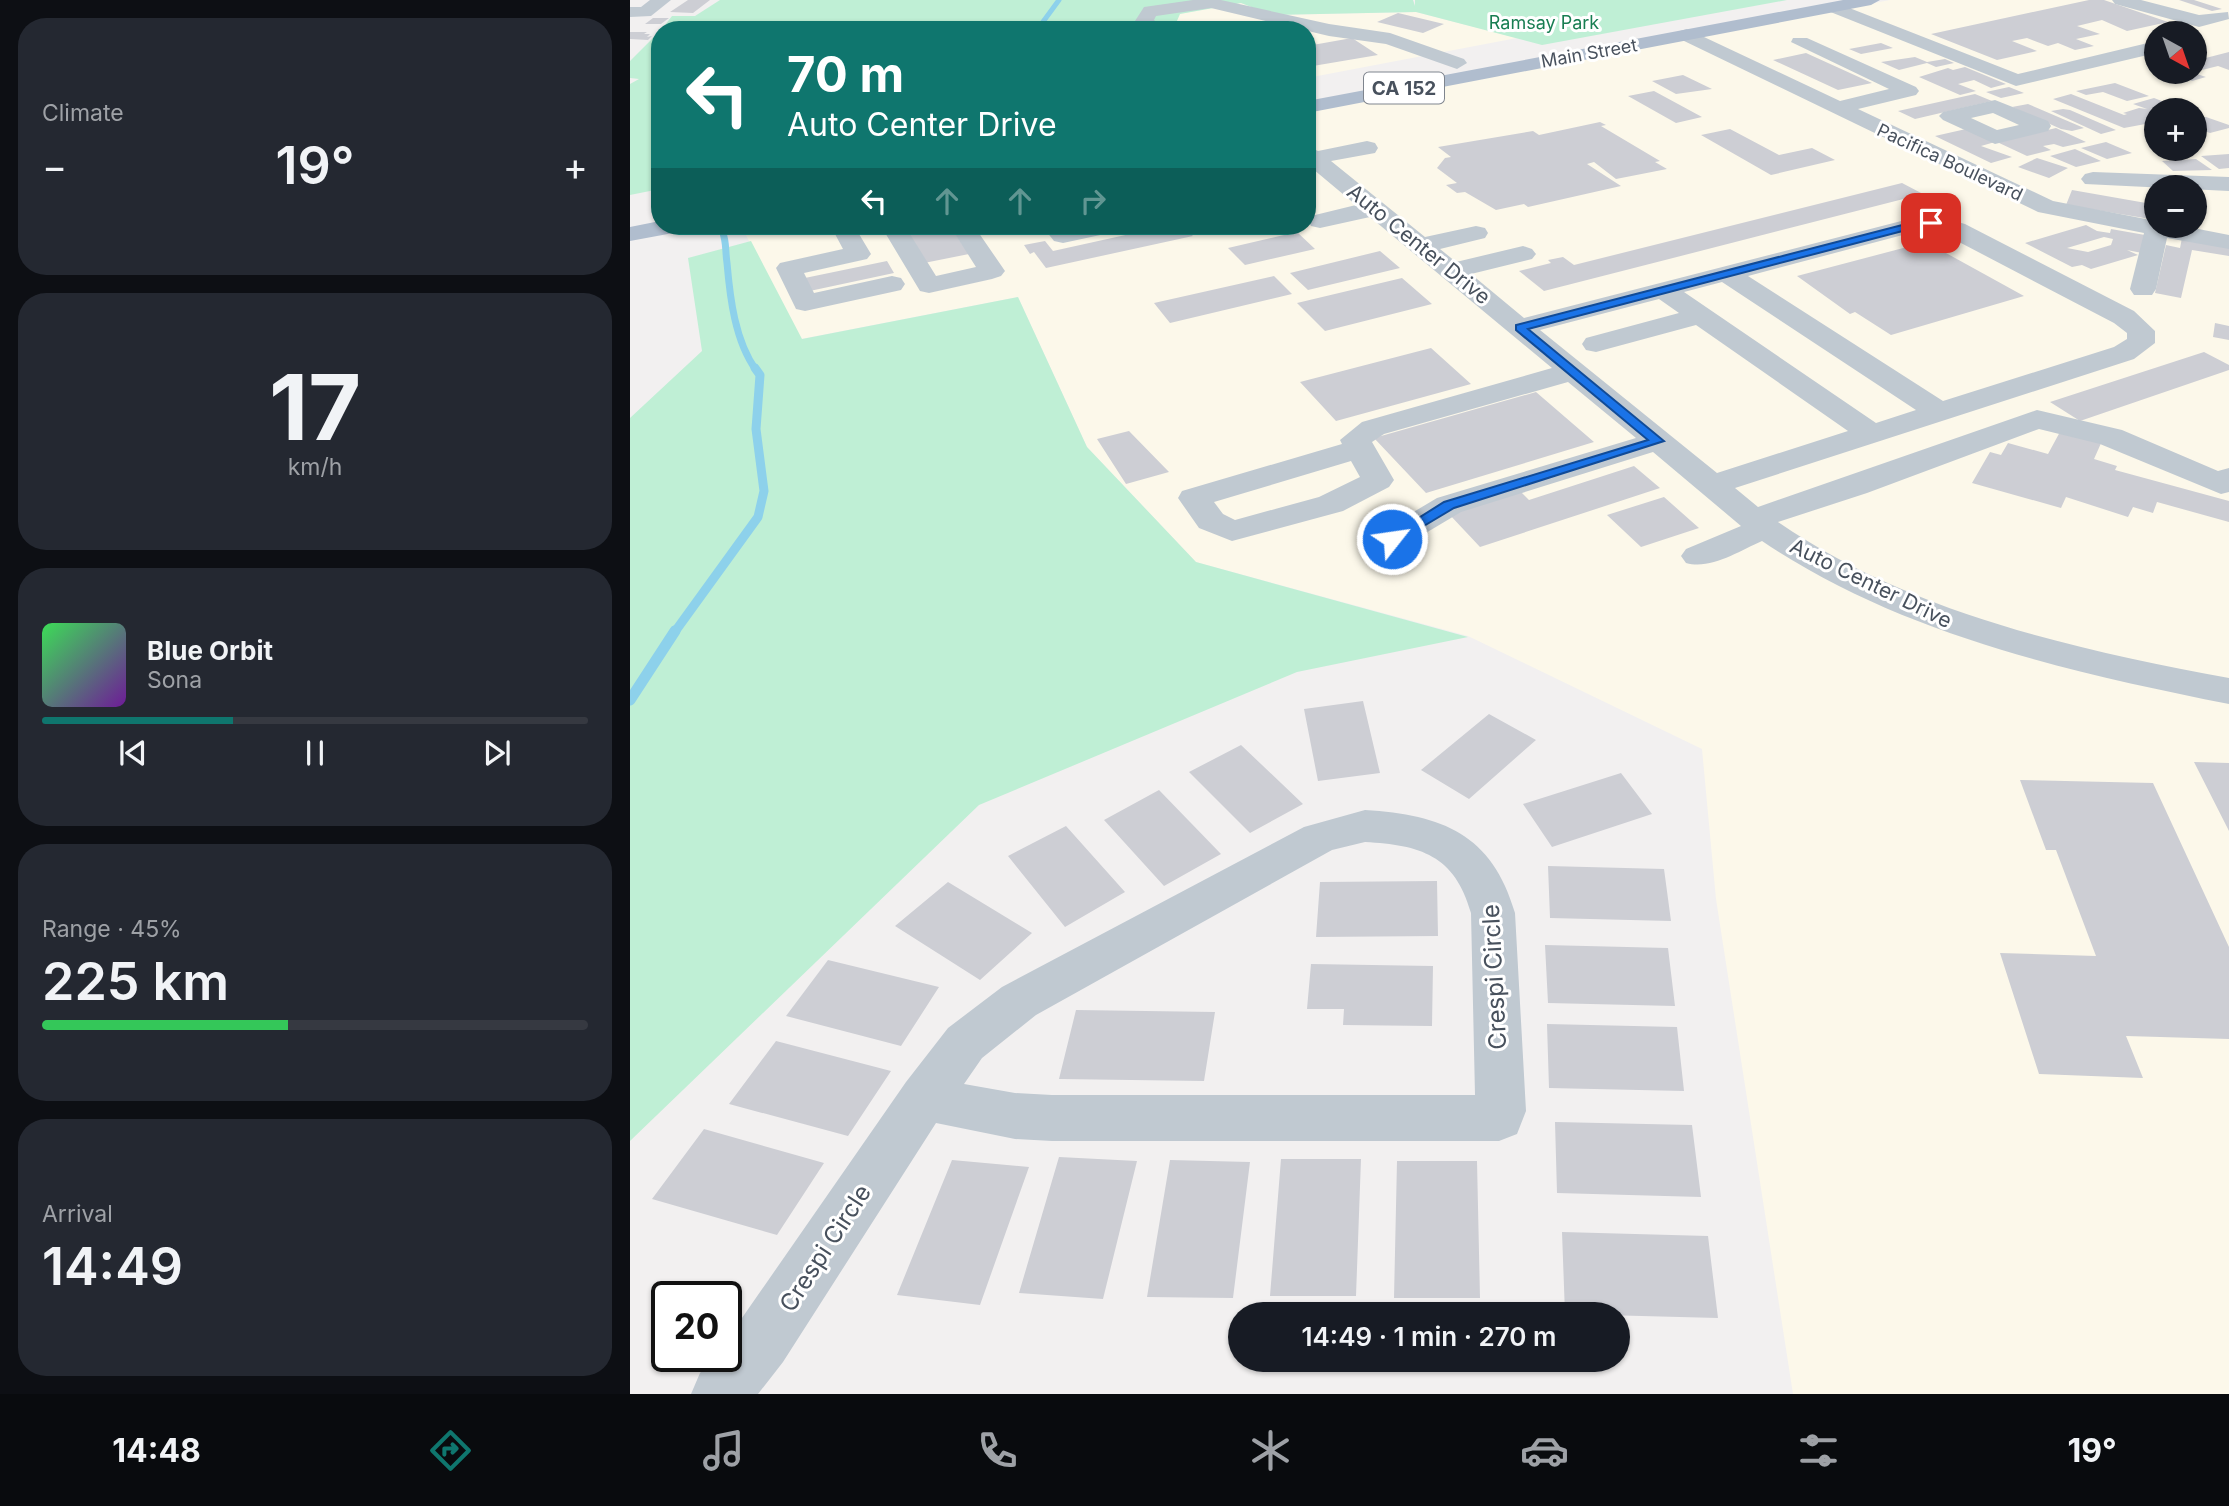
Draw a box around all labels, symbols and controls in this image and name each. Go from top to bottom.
park label: Ramsay Park [1489,12,1599,33]
north arrow [2144,21,2207,84]
map controls [2144,21,2207,238]
street label: Main Street [1539,34,1639,72]
text: 70 m [787,45,904,104]
icon: left [672,49,763,140]
road number: CA 152 [1364,72,1444,104]
button: + [2144,98,2207,161]
text: Climate [42,99,124,127]
text: Auto Center Drive [787,105,1057,144]
street label: Pacifica Boulevard [1874,119,2026,205]
text: 19° [275,134,355,197]
text: − [42,143,67,189]
text: + [563,143,588,189]
button: − [2144,175,2207,238]
street label: Auto Center Drive [1342,179,1496,309]
icon: left [855,182,893,220]
icon: ahead [928,182,966,220]
icon: ahead [1001,182,1039,220]
icon: right [1074,182,1112,220]
pin [1901,193,1961,253]
icon: arrive [1912,204,1950,242]
text: 17 [269,352,361,462]
text: km/h [288,453,342,481]
position arrow [1355,502,1429,576]
street label: Auto Center Drive [1786,533,1956,633]
text: Blue Orbit [147,635,273,666]
text: Sona [147,666,202,694]
icon: previous [114,734,152,772]
icon: pause [296,734,334,772]
icon: next [478,734,516,772]
street label: Crespi Circle [1476,904,1512,1050]
text: Range · 45% [42,915,182,943]
text: 225 km [42,950,229,1013]
street label: Crespi Circle [773,1179,877,1317]
text: Arrival [42,1200,113,1228]
text: 14:49 [42,1235,183,1298]
speed limit sign: 20 [651,1281,742,1372]
text: 14:49 · 1 min · 270 m [1302,1321,1556,1352]
icon: directions [426,1426,475,1475]
icon: music [699,1426,748,1475]
icon: phone [973,1426,1022,1475]
icon: climate [1246,1426,1295,1475]
icon: car [1520,1426,1569,1475]
icon: filters [1794,1426,1843,1475]
text: 14:48 [112,1431,201,1470]
text: 19° [2067,1431,2117,1470]

